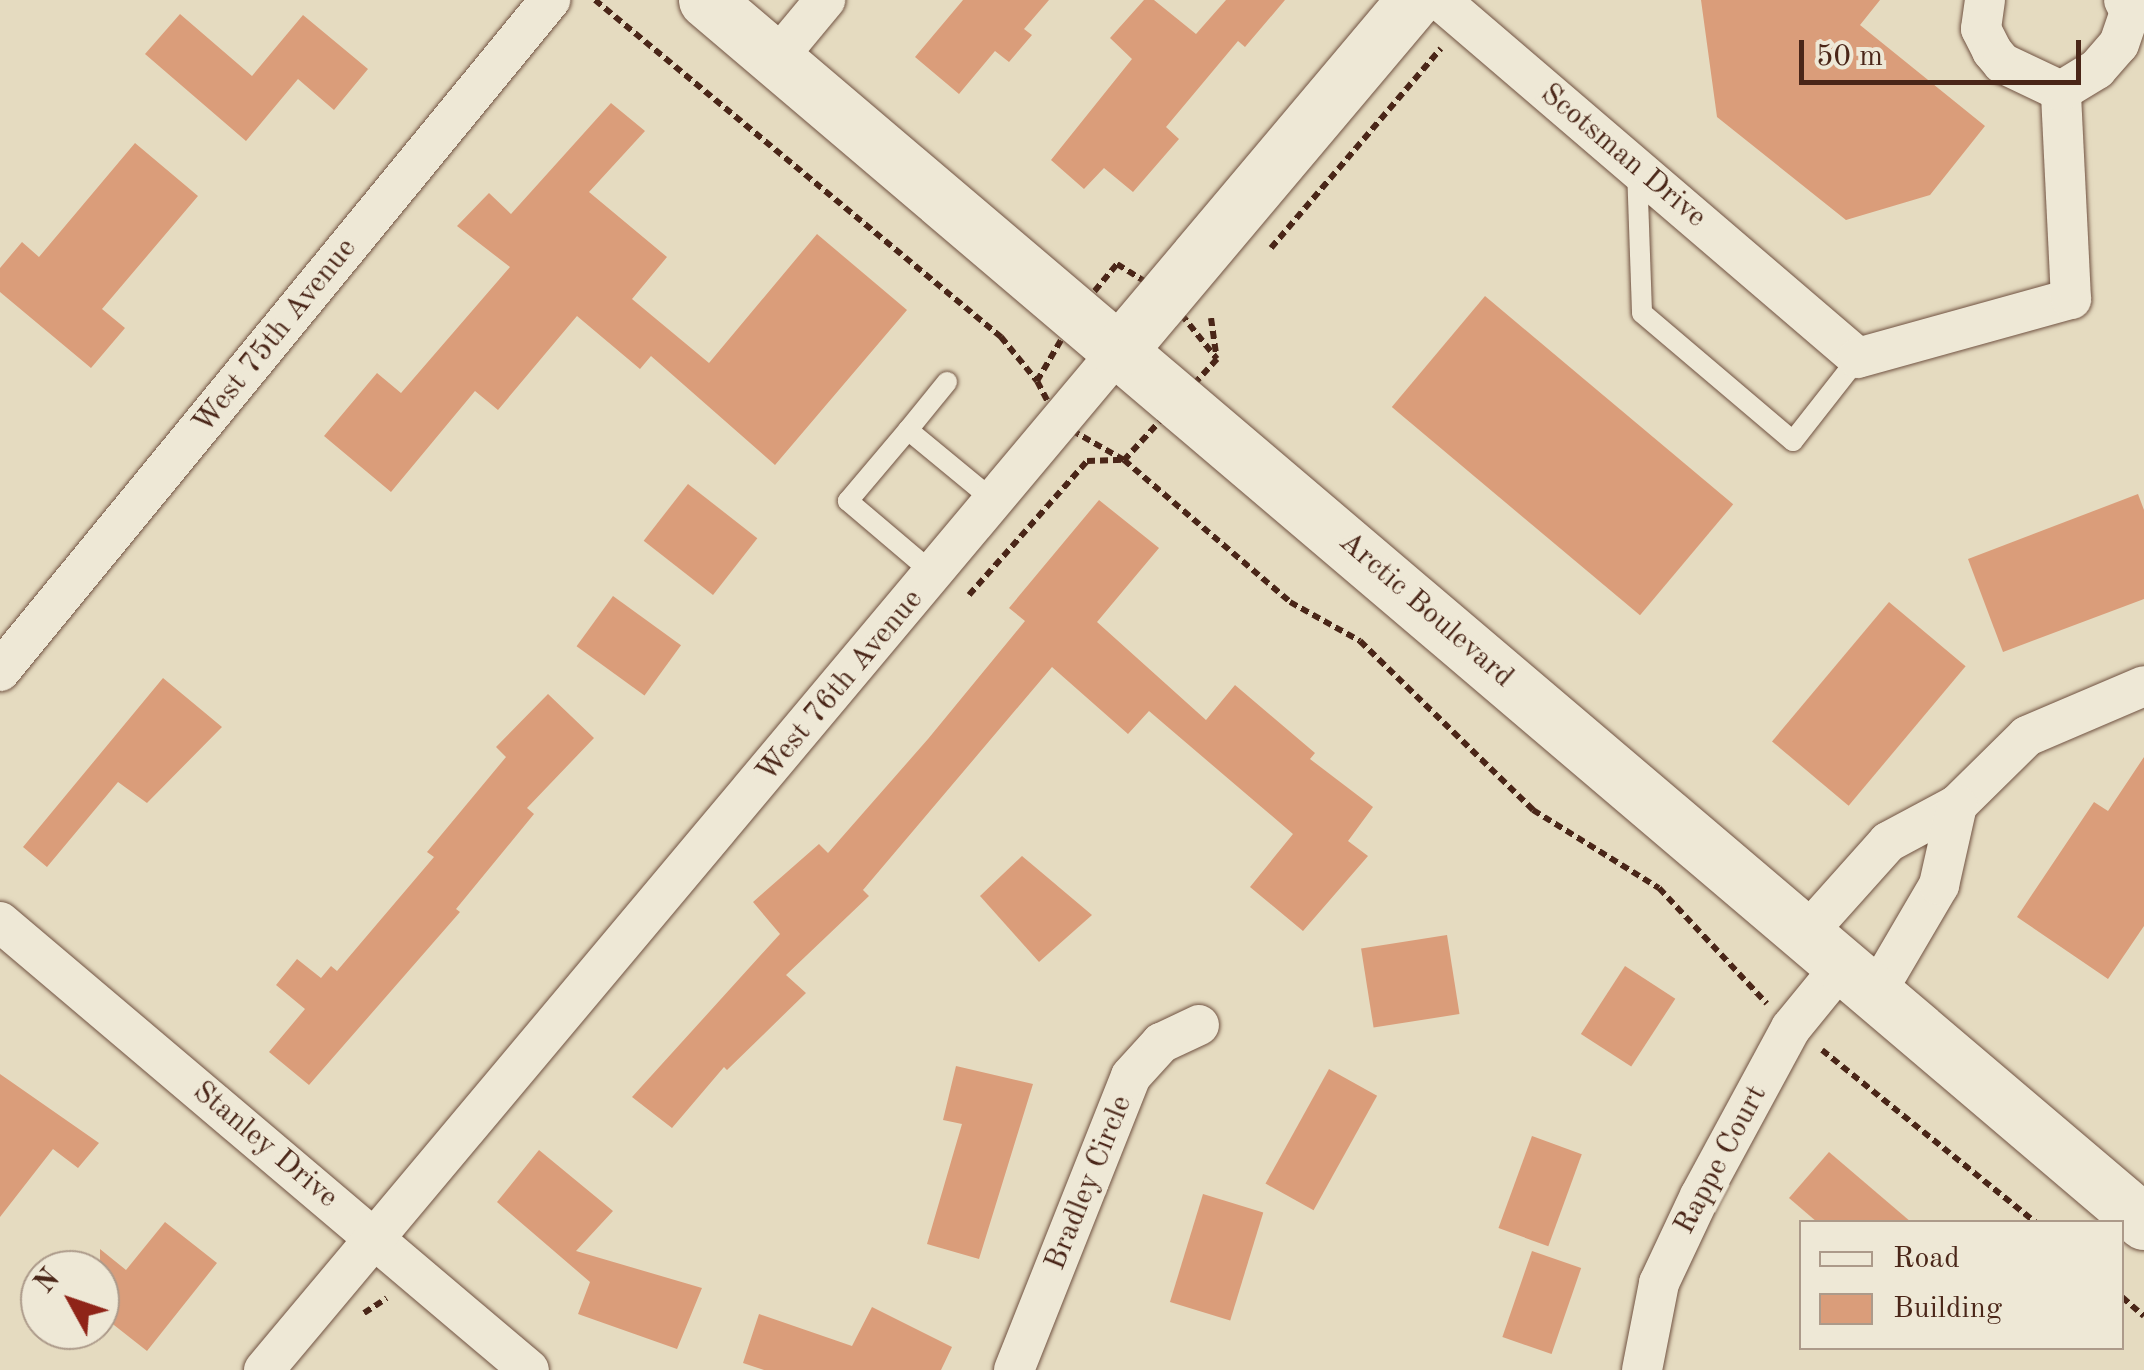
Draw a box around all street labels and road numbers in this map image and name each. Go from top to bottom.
street label: Scotsman Drive [1533,76,1713,236]
street label: West 75th Avenue [185,231,365,441]
street label: Arctic Boulevard [1331,524,1521,696]
street label: West 76th Avenue [749,582,931,790]
street label: Stanley Drive [185,1074,345,1216]
street label: Rappe Court [1667,1079,1775,1241]
street label: Bradley Circle [1038,1090,1140,1276]

